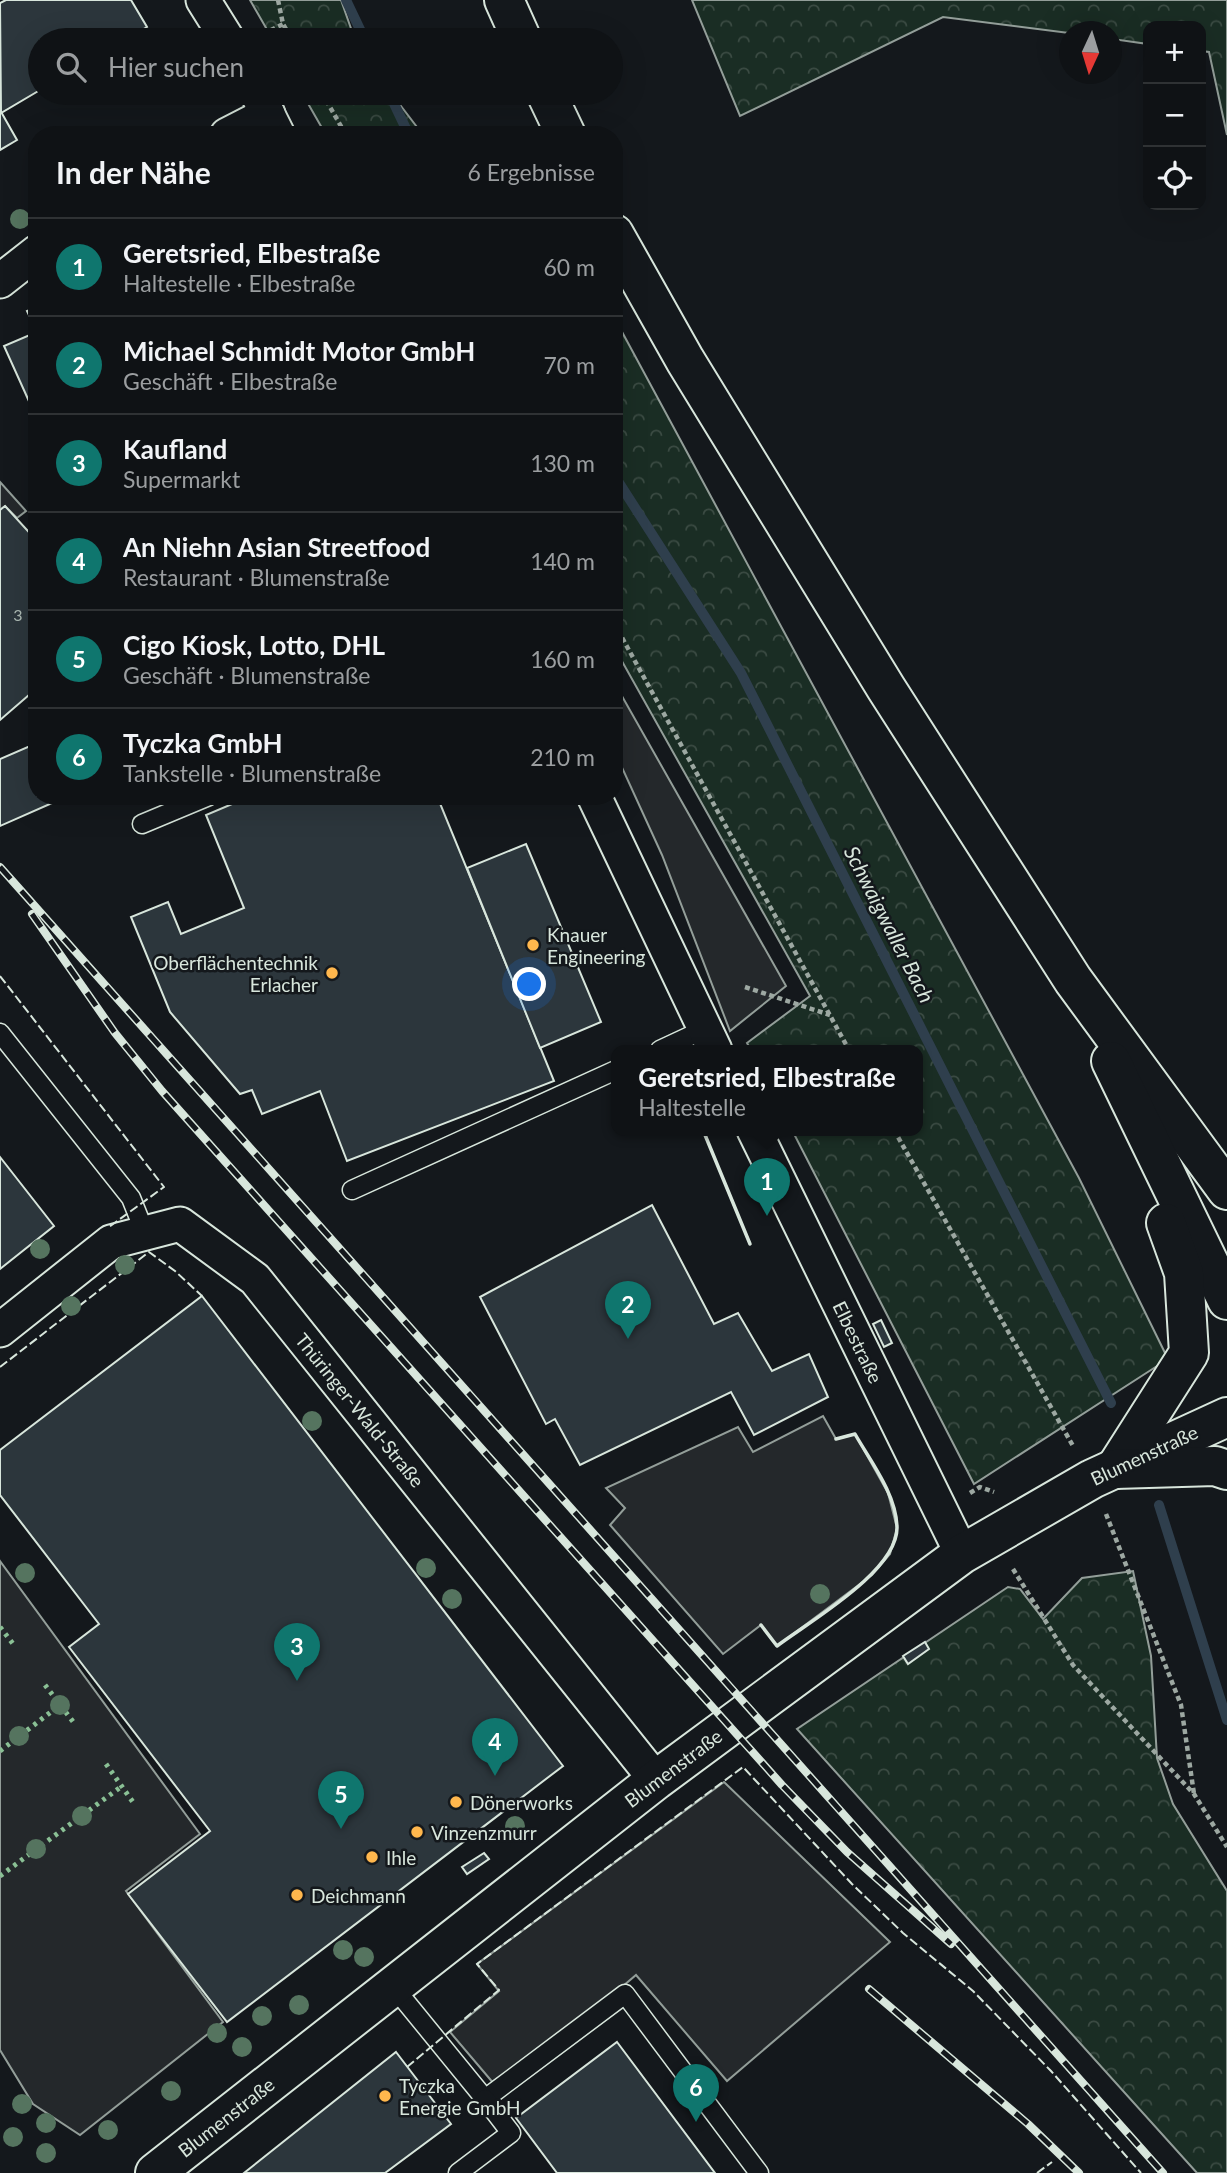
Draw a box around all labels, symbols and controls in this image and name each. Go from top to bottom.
north arrow [1059,21,1122,84]
map controls [1143,21,1206,210]
button: + [1143,21,1206,84]
search box [28,28,623,105]
icon: search [52,48,90,86]
text: Hier suchen [108,51,244,83]
button: − [1143,84,1206,147]
button: locate [1143,147,1206,210]
text: In der Nähe [56,154,211,190]
text: 6 Ergebnisse [467,158,595,186]
text: Geretsried, Elbestraße [123,237,381,269]
text: 1 [72,253,86,281]
text: 60 m [544,253,595,281]
text: Haltestelle · Elbestraße [123,269,355,297]
text: Michael Schmidt Motor GmbH [123,335,475,367]
text: 2 [72,351,86,379]
text: 70 m [544,351,595,379]
text: Geschäft · Elbestraße [123,367,337,395]
text: Kaufland [123,433,227,465]
text: 3 [72,449,86,477]
text: 130 m [530,449,595,477]
text: Supermarkt [123,465,240,493]
text: An Niehn Asian Streetfood [123,531,430,563]
text: 4 [72,547,86,575]
text: 140 m [530,547,595,575]
text: Restaurant · Blumenstraße [123,563,390,591]
house number: 3 [13,605,23,624]
text: Cigo Kiosk, Lotto, DHL [123,629,385,661]
text: 5 [72,645,86,673]
text: 160 m [530,645,595,673]
text: Geschäft · Blumenstraße [123,661,370,689]
text: Tyczka GmbH [123,727,282,759]
text: 6 [72,743,86,771]
text: 210 m [530,743,595,771]
text: Tankstelle · Blumenstraße [123,759,381,787]
water label: Schwaigwaller Bach [840,841,940,1007]
place label: Knauer Engineering [547,923,645,968]
marker: Knauer Engineering [525,937,541,953]
place label: Oberflächentechnik Erlacher [153,951,318,996]
marker: Oberflächentechnik Erlacher [324,965,340,981]
your location [512,967,546,1001]
popup [611,1045,923,1136]
text: Geretsried, Elbestraße [638,1061,896,1093]
text: Haltestelle [638,1093,746,1121]
pin: 1 [744,1158,790,1216]
pin: 2 [605,1281,651,1339]
street label: Elbestraße [828,1297,888,1387]
street label: Thüringer-Wald-Straße [291,1328,429,1492]
street label: Blumenstraße [1087,1420,1201,1490]
pin: 3 [274,1623,320,1681]
pin: 4 [472,1718,518,1776]
street label: Blumenstraße [620,1724,726,1812]
pin: 5 [318,1771,364,1829]
place label: Dönerworks [470,1791,573,1814]
marker: Dönerworks [448,1794,464,1810]
place label: Vinzenzmurr [431,1821,537,1844]
marker: Vinzenzmurr [409,1824,425,1840]
place label: Ihle [386,1846,416,1869]
marker: Ihle [364,1849,380,1865]
place label: Deichmann [311,1884,406,1907]
marker: Deichmann [289,1887,305,1903]
pin: 6 [673,2064,719,2122]
street label: Blumenstraße [173,2072,279,2162]
place label: Tyczka Energie GmbH [399,2074,521,2119]
marker: Tyczka Energie GmbH [377,2088,393,2104]

